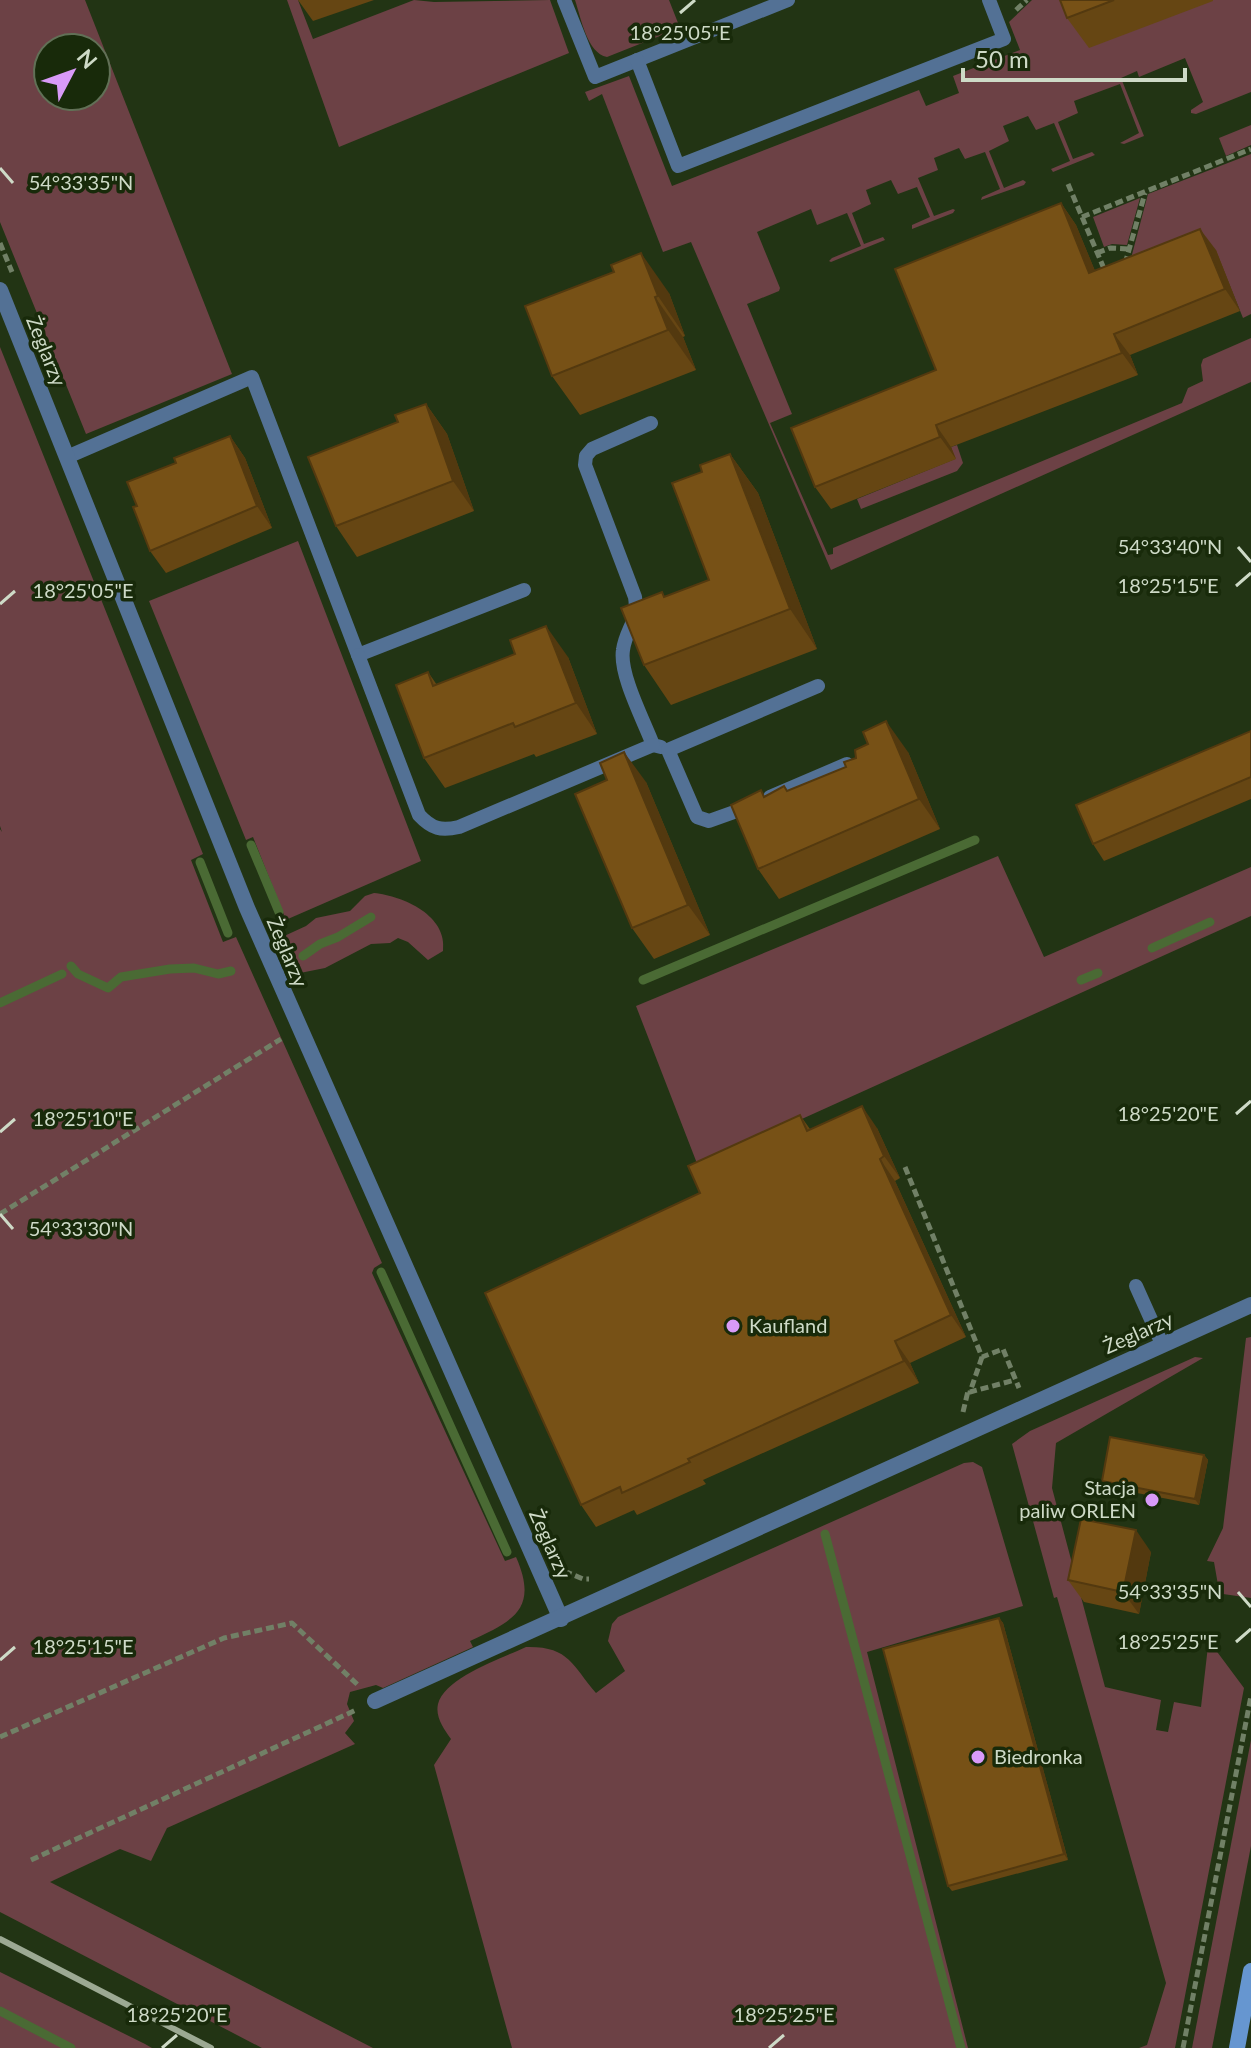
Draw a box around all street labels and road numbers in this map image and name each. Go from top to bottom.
street label: Żeglarzy [22,312,72,390]
street label: Żeglarzy [262,913,314,991]
street label: Żeglarzy [1099,1306,1177,1358]
street label: Żeglarzy [525,1505,577,1583]

